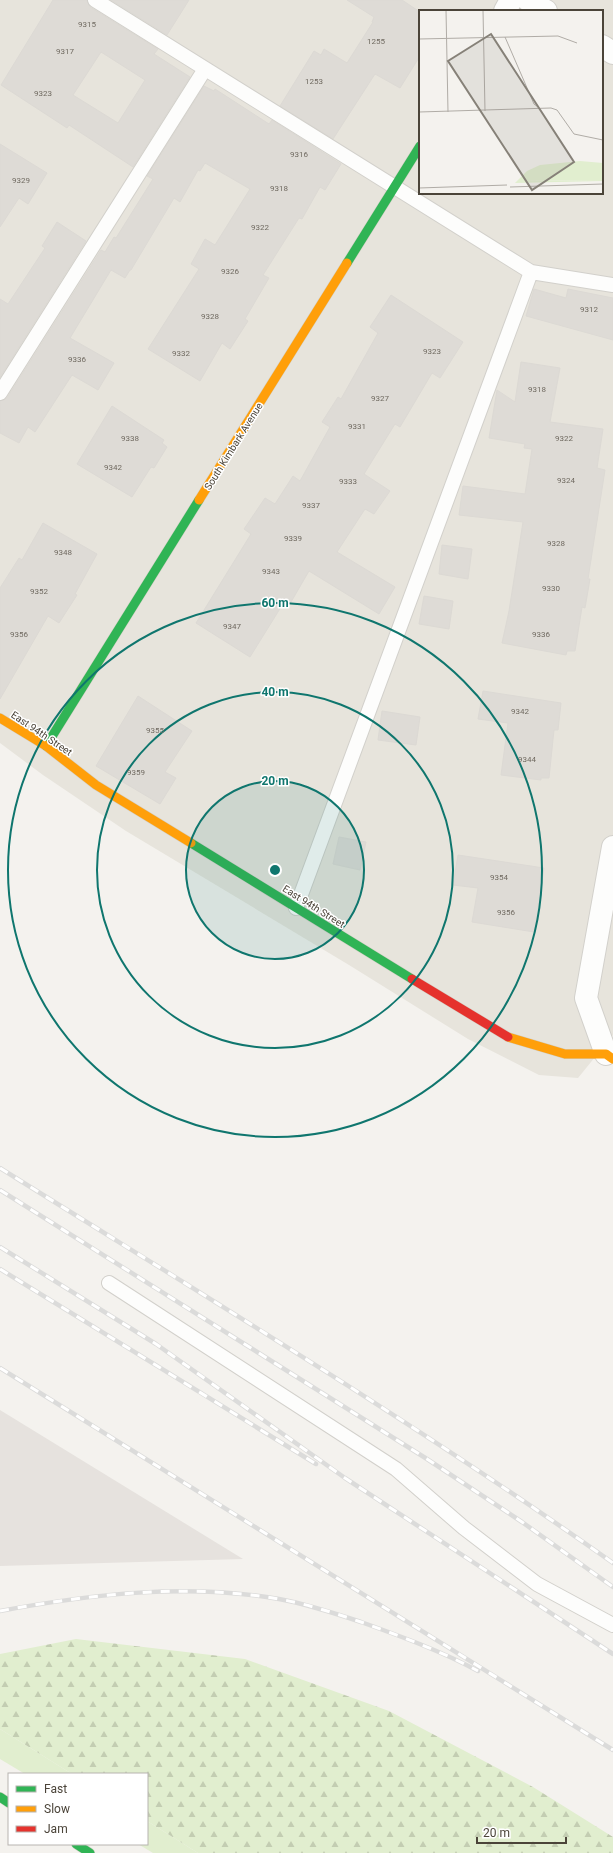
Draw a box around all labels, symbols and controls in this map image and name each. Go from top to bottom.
inset map [419,10,603,194]
house number: 9315 [78,20,96,29]
house number: 1255 [367,37,385,46]
house number: 9317 [56,47,74,56]
house number: 1253 [305,77,323,86]
house number: 9323 [34,89,52,98]
house number: 9316 [290,150,308,159]
house number: 9329 [12,176,30,185]
house number: 9318 [270,184,288,193]
house number: 9322 [251,223,269,232]
house number: 9326 [221,267,239,276]
house number: 9312 [580,305,598,314]
house number: 9328 [201,312,219,321]
house number: 9323 [423,347,441,356]
house number: 9332 [172,349,190,358]
house number: 9336 [68,355,86,364]
house number: 9318 [528,385,546,394]
house number: 9327 [371,394,389,403]
street label: South Kimbark Avenue [202,401,265,492]
house number: 9331 [348,422,366,431]
house number: 9338 [121,434,139,443]
house number: 9322 [555,434,573,443]
house number: 9342 [104,463,122,472]
house number: 9324 [557,476,575,485]
house number: 9333 [339,477,357,486]
house number: 9337 [302,501,320,510]
house number: 9339 [284,534,302,543]
house number: 9328 [547,539,565,548]
house number: 9348 [54,548,72,557]
house number: 9343 [262,567,280,576]
house number: 9330 [542,584,560,593]
house number: 9352 [30,587,48,596]
text: 60 m [261,596,289,610]
house number: 9347 [223,622,241,631]
house number: 9356 [10,630,28,639]
house number: 9336 [532,630,550,639]
text: 40 m [261,685,289,699]
house number: 9342 [511,707,529,716]
street label: East 94th Street [9,709,74,758]
house number: 9355 [146,726,164,735]
house number: 9344 [518,755,536,764]
house number: 9359 [127,768,145,777]
text: 20 m [261,774,289,788]
centre of rings [268,863,282,877]
house number: 9354 [490,873,508,882]
street label: East 94th Street [281,883,347,930]
house number: 9356 [497,908,515,917]
legend [8,1773,148,1845]
text: Fast [44,1782,67,1796]
text: Slow [44,1802,70,1816]
scale bar [477,1819,566,1845]
text: Jam [44,1822,68,1836]
text: 20 m [483,1826,510,1840]

